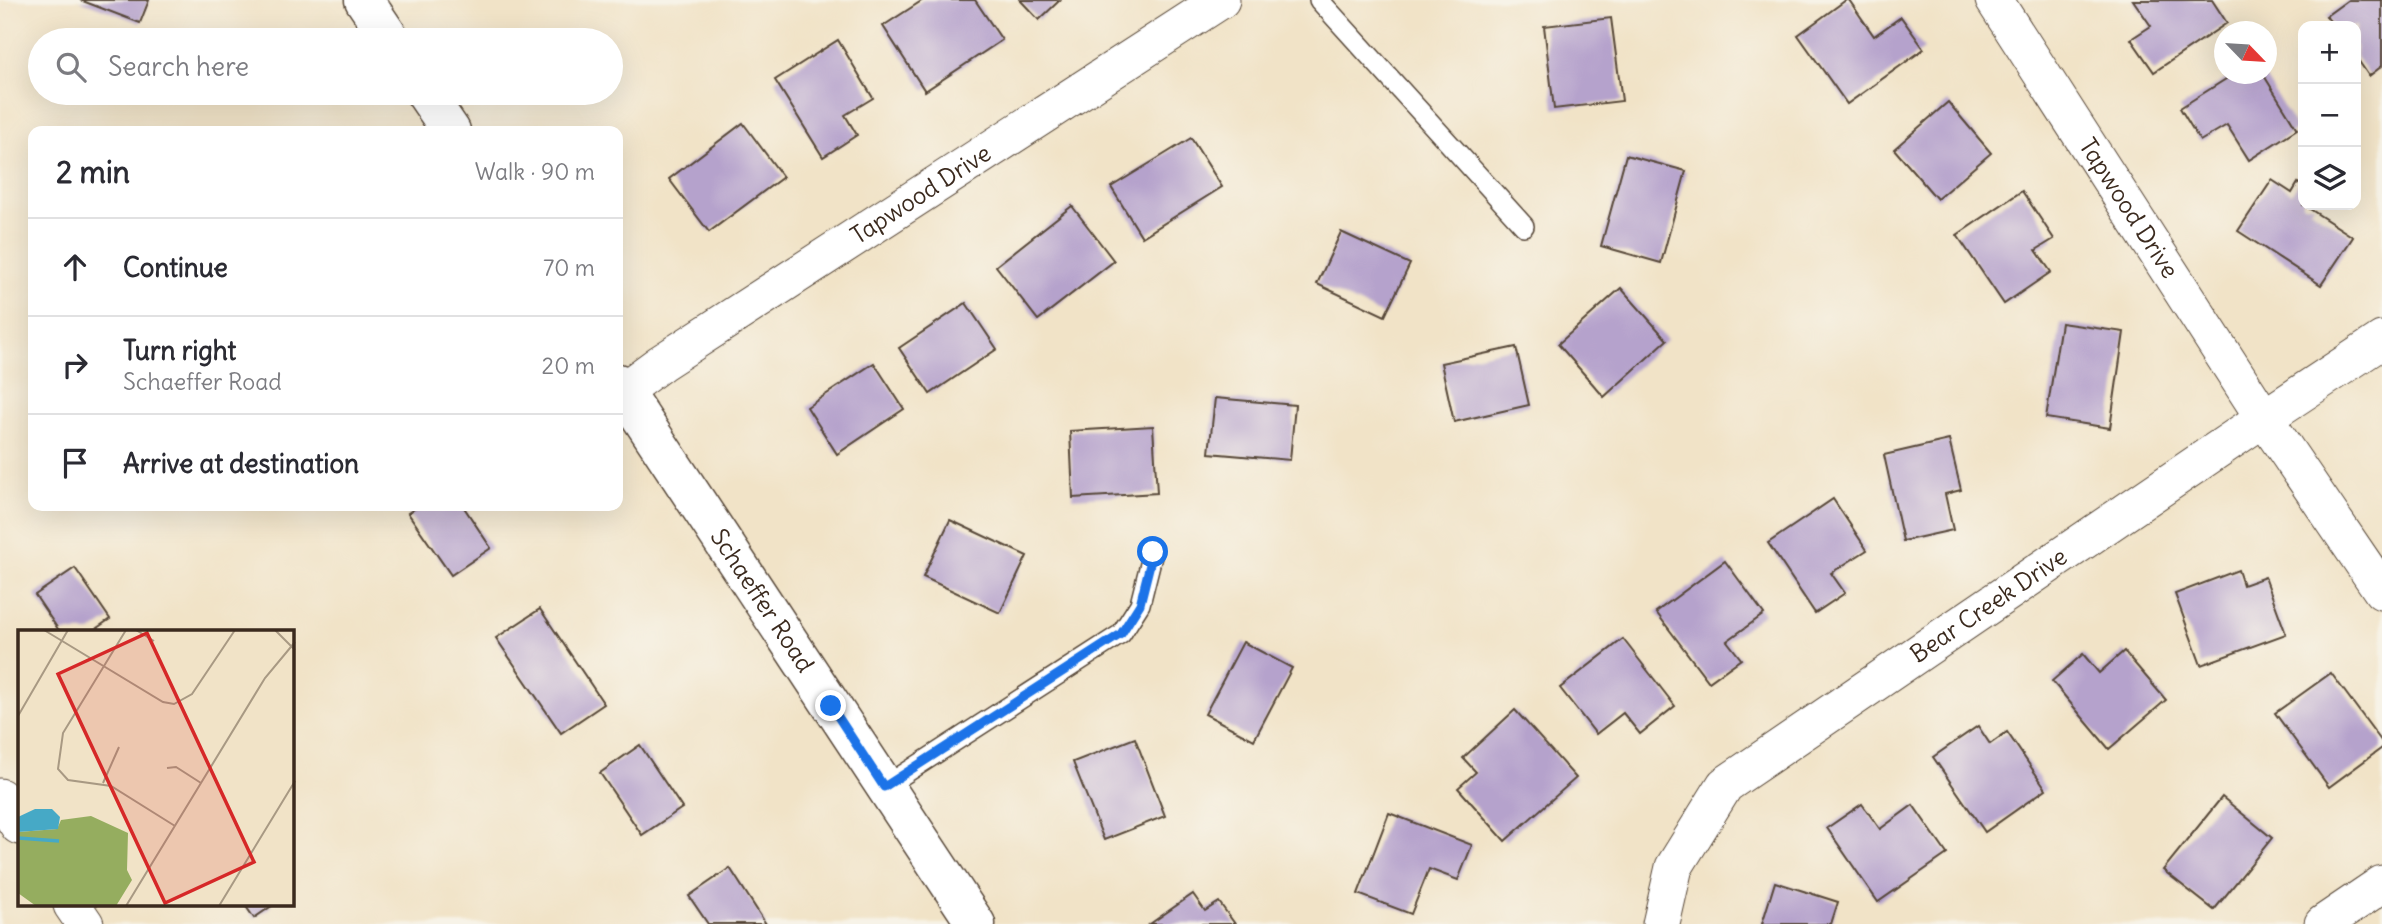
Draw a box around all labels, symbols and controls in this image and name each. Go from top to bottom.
north arrow [2214,21,2277,84]
map controls [2298,21,2361,210]
button: + [2298,21,2361,84]
search box [28,28,623,105]
icon: search [52,48,90,86]
text: Search here [108,50,249,83]
button: − [2298,84,2361,147]
street label: Tapwood Drive [2073,132,2186,284]
street label: Tapwood Drive [845,137,996,250]
button: layers [2298,147,2361,210]
text: 2 min [56,153,130,191]
text: Walk · 90 m [475,157,595,186]
icon: ahead [56,248,94,286]
text: Continue [123,251,228,284]
text: 70 m [543,253,595,282]
text: Turn right [123,334,236,367]
icon: right [56,346,94,384]
text: 20 m [542,351,595,380]
text: Schaeffer Road [123,367,282,396]
icon: arrive [56,444,94,482]
text: Arrive at destination [123,447,359,480]
street label: Schaeffer Road [705,523,821,678]
route start [1137,536,1168,567]
street label: Bear Creek Drive [1904,541,2072,669]
inset map [18,630,294,906]
route end [815,690,846,721]

